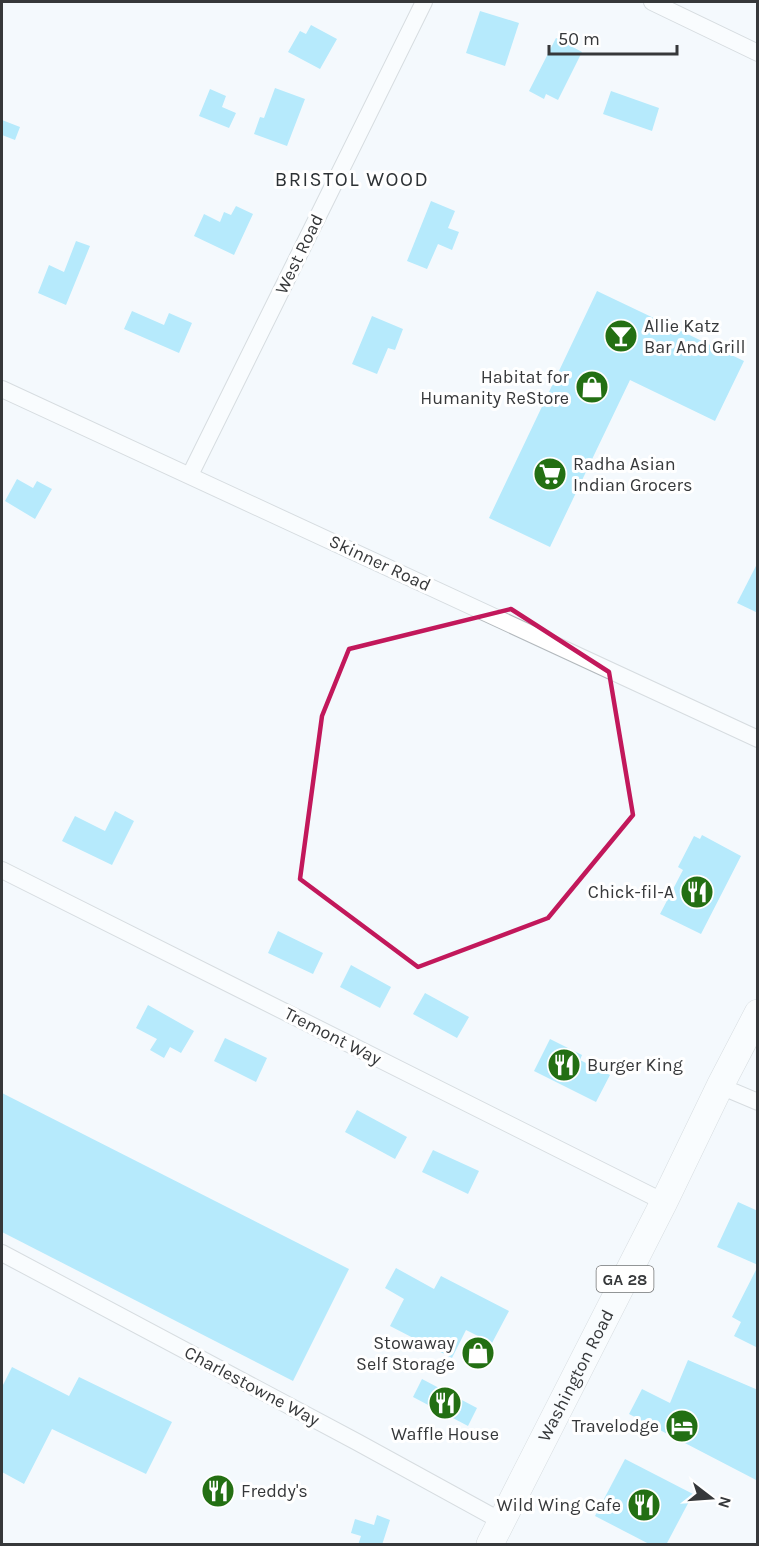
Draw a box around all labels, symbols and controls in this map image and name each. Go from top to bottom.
scale bar [549,18,676,56]
text: 50 m [558,28,600,50]
district label: BRISTOL WOOD [275,168,429,191]
street label: West Road [270,210,328,298]
place label: Allie Katz Bar And Grill [644,315,746,358]
bar icon: Allie Katz Bar And Grill [603,318,639,354]
place label: Habitat for Humanity ReStore [420,366,569,409]
shop icon: Habitat for Humanity ReStore [574,369,610,405]
place label: Radha Asian Indian Grocers [573,453,692,496]
supermarket icon: Radha Asian Indian Grocers [532,456,568,492]
street label: Skinner Road [326,530,434,596]
restaurant icon: Chick-fil-A [679,874,715,910]
place label: Chick-fil-A [588,881,674,903]
street label: Tremont Way [281,1002,386,1070]
restaurant icon: Burger King [546,1047,582,1083]
place label: Burger King [587,1054,683,1076]
road number: GA 28 [596,1266,654,1292]
street label: Washington Road [533,1306,618,1445]
place label: Stowaway Self Storage [356,1332,456,1375]
shop icon: Stowaway Self Storage [460,1335,496,1371]
street label: Charlestowne Way [181,1341,324,1431]
restaurant icon: Waffle House [427,1385,463,1421]
hotel icon: Travelodge [664,1408,700,1444]
place label: Travelodge [572,1415,659,1437]
place label: Waffle House [391,1423,499,1445]
north arrow [681,1468,741,1528]
restaurant icon: Freddy's [200,1473,236,1509]
place label: Freddy's [241,1480,308,1502]
restaurant icon: Wild Wing Cafe [626,1487,662,1523]
place label: Wild Wing Cafe [496,1494,621,1516]
text: N [714,1494,736,1511]

